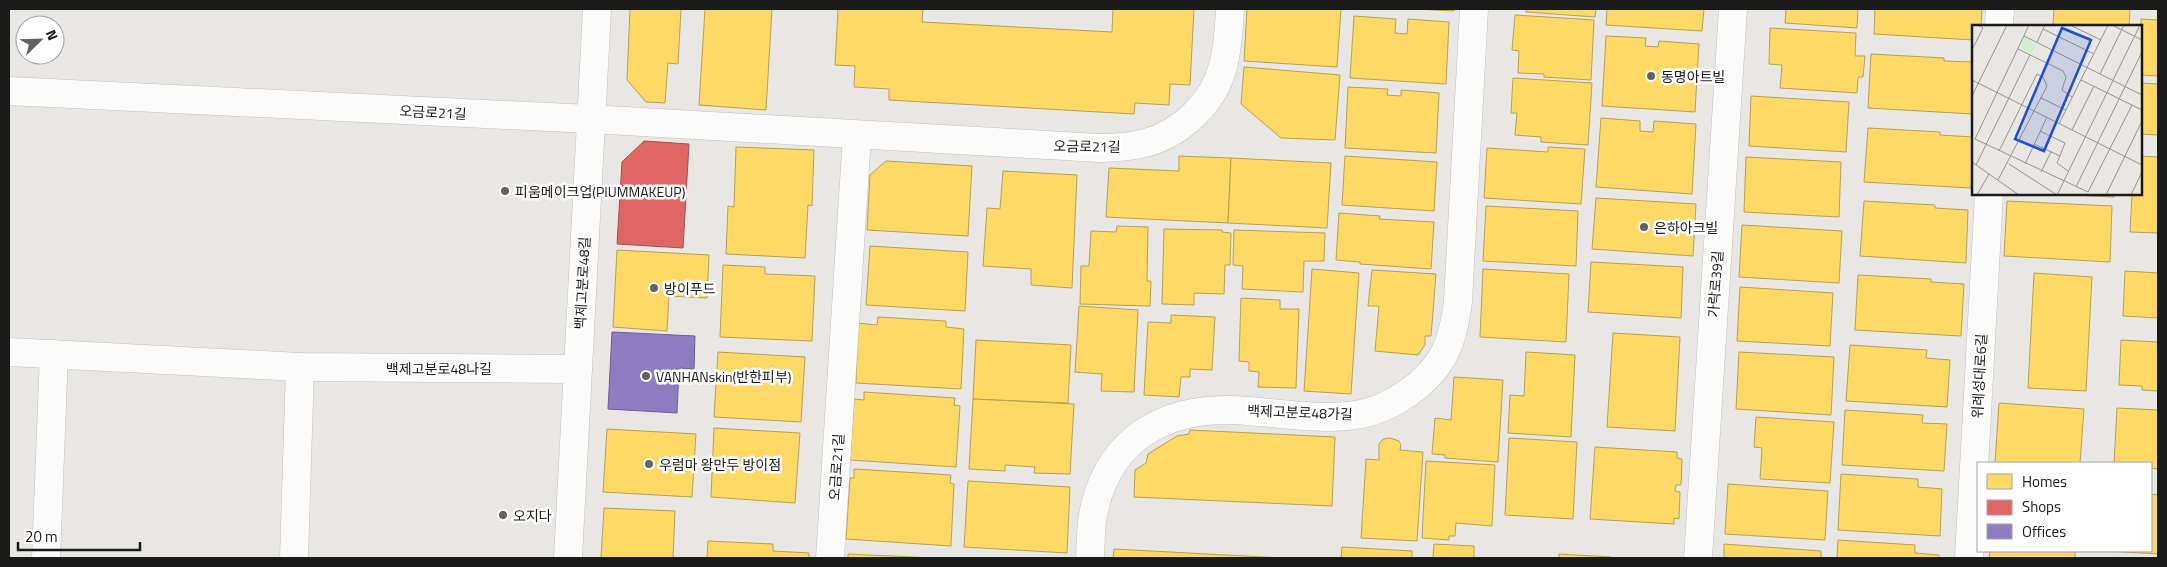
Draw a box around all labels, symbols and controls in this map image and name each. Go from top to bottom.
north arrow [15,15,65,65]
inset map [1972,25,2142,195]
text: N [41,26,64,43]
place label: 동명아트빌 [1661,66,1725,87]
marker: 동명아트빌 [1645,70,1657,82]
street label: 오금로21길 [399,100,467,124]
street label: 오금로21길 [1053,135,1121,157]
place label: 피움메이크업(PIUMMAKEUP) [515,181,685,202]
marker: 피움메이크업(PIUMMAKEUP) [499,185,511,197]
place label: 은하아크빌 [1654,217,1718,238]
marker: 은하아크빌 [1638,221,1650,233]
street label: 백제고분로48길 [569,236,595,330]
street label: 가락로39길 [1702,250,1728,318]
place label: 방이푸드 [664,278,716,299]
marker: 방이푸드 [648,282,660,294]
street label: 위례성대로6길 [1966,333,1992,419]
street label: 백제고분로48나길 [386,358,492,379]
place label: VANHANskin(반한피부) [656,366,792,387]
marker: VANHANskin(반한피부) [640,370,652,382]
street label: 백제고분로48가길 [1247,400,1353,424]
street label: 오금로21길 [823,433,849,501]
place label: 우럼마 왕만두 방이점 [659,454,781,475]
marker: 우럼마 왕만두 방이점 [643,458,655,470]
legend [1977,462,2152,552]
text: Homes [2022,470,2067,493]
text: Shops [2022,495,2061,518]
place label: 오지다 [513,505,552,526]
marker: 오지다 [497,509,509,521]
scale bar [18,520,140,552]
text: Offices [2022,520,2066,543]
text: 20 m [25,525,58,548]

